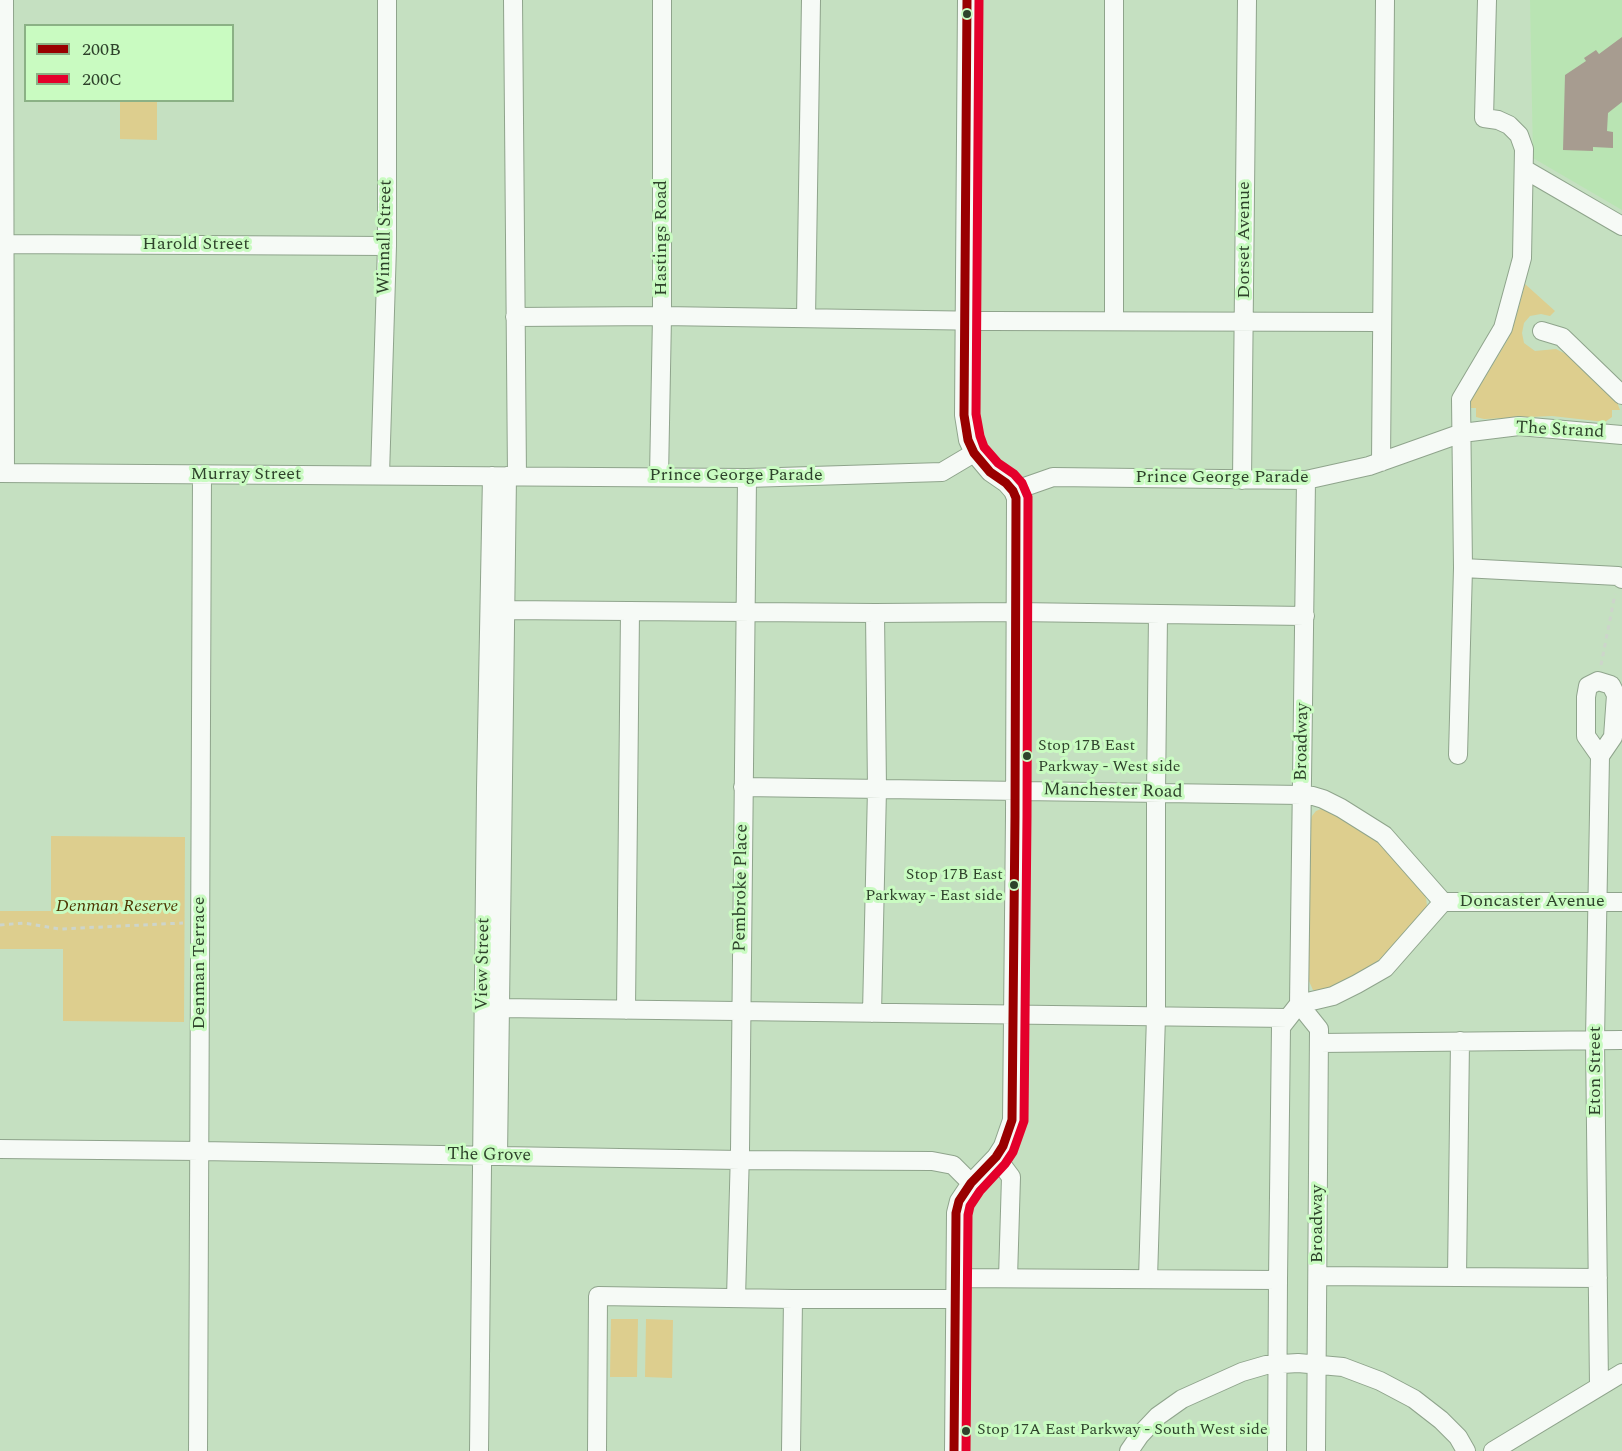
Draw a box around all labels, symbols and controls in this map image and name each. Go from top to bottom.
unlabelled marker [961,8,973,20]
legend [24,24,234,102]
text: 200B [82,36,121,63]
text: 200C [82,66,122,93]
street label: Winnall Street [374,179,398,295]
street label: Hastings Road [651,180,673,296]
street label: Dorset Avenue [1234,181,1256,299]
street label: Harold Street [142,234,250,256]
street label: The Strand [1515,418,1605,444]
street label: Murray Street [191,464,301,486]
street label: Prince George Parade [649,465,823,487]
street label: Prince George Parade [1135,467,1309,489]
street label: Broadway [1292,703,1314,781]
place label: Stop 17B East Parkway - West side [1038,737,1181,775]
marker: Stop 17B East Parkway - West side [1021,750,1033,762]
street label: Manchester Road [1043,780,1183,804]
street label: Pembroke Place [730,824,754,952]
place label: Stop 17B East Parkway - East side [865,866,1003,904]
marker: Stop 17B East Parkway - East side [1008,879,1020,891]
street label: Doncaster Avenue [1459,891,1605,913]
park label: Denman Reserve [56,896,178,918]
street label: Denman Terrace [189,897,211,1029]
street label: View Street [472,917,496,1011]
street label: Eton Street [1585,1026,1607,1116]
street label: The Grove [447,1144,531,1168]
street label: Broadway [1307,1185,1329,1263]
place label: Stop 17A East Parkway - South West side [977,1421,1268,1441]
marker: Stop 17A East Parkway - South West side [960,1425,972,1437]

